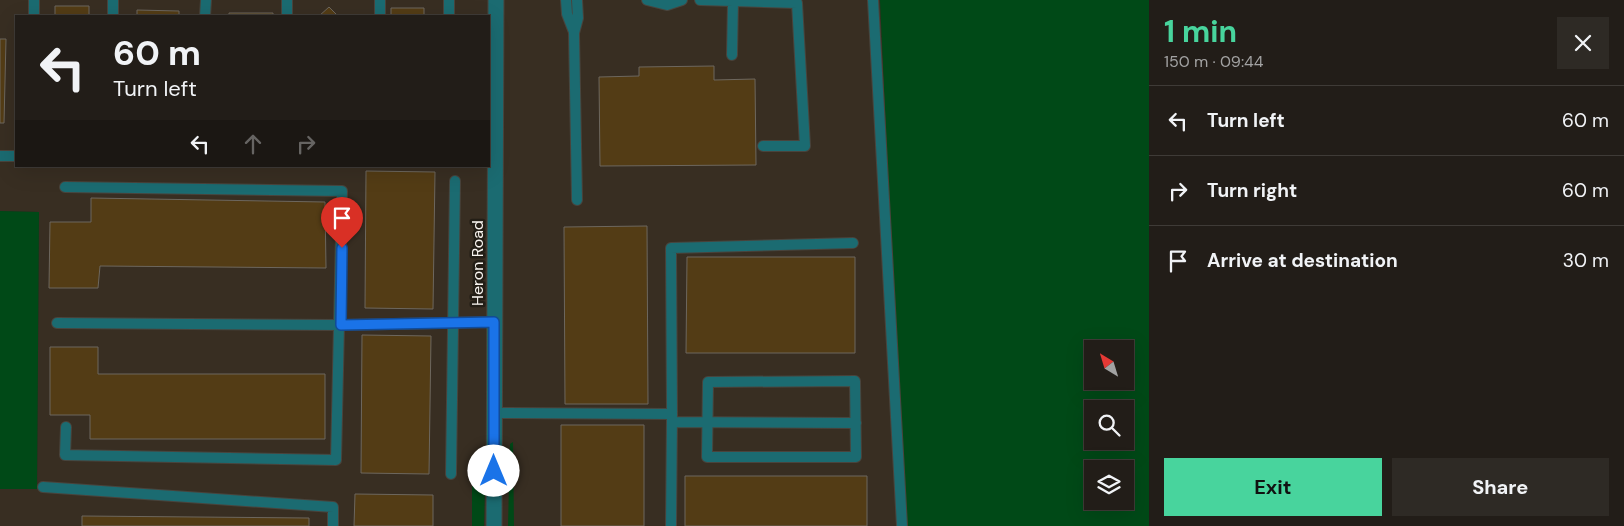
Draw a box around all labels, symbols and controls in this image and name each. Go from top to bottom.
text: 1 min [1164,12,1237,51]
button: close [1557,17,1609,69]
text: 60 m [113,30,201,76]
icon: left [30,35,95,100]
text: 150 m · 09:44 [1164,51,1264,72]
text: Turn left [113,74,197,103]
icon: left [1164,107,1192,135]
text: Turn left [1207,108,1285,133]
text: 60 m [1562,108,1609,133]
icon: left [186,130,214,158]
icon: ahead [239,130,267,158]
icon: right [292,130,320,158]
icon: right [1164,177,1192,205]
text: Turn right [1207,178,1297,203]
text: 60 m [1562,178,1609,203]
pin [321,197,363,248]
icon: arrive [328,204,356,232]
street label: Heron Road [467,220,488,306]
icon: arrive [1164,247,1192,275]
text: Arrive at destination [1207,248,1398,273]
text: 30 m [1563,248,1609,273]
north arrow [1084,340,1134,390]
map controls [1084,340,1134,510]
button: search [1084,400,1134,450]
position arrow [467,444,519,496]
button: Exit [1164,458,1382,516]
button: Share [1392,458,1609,516]
button: layers [1084,460,1134,510]

